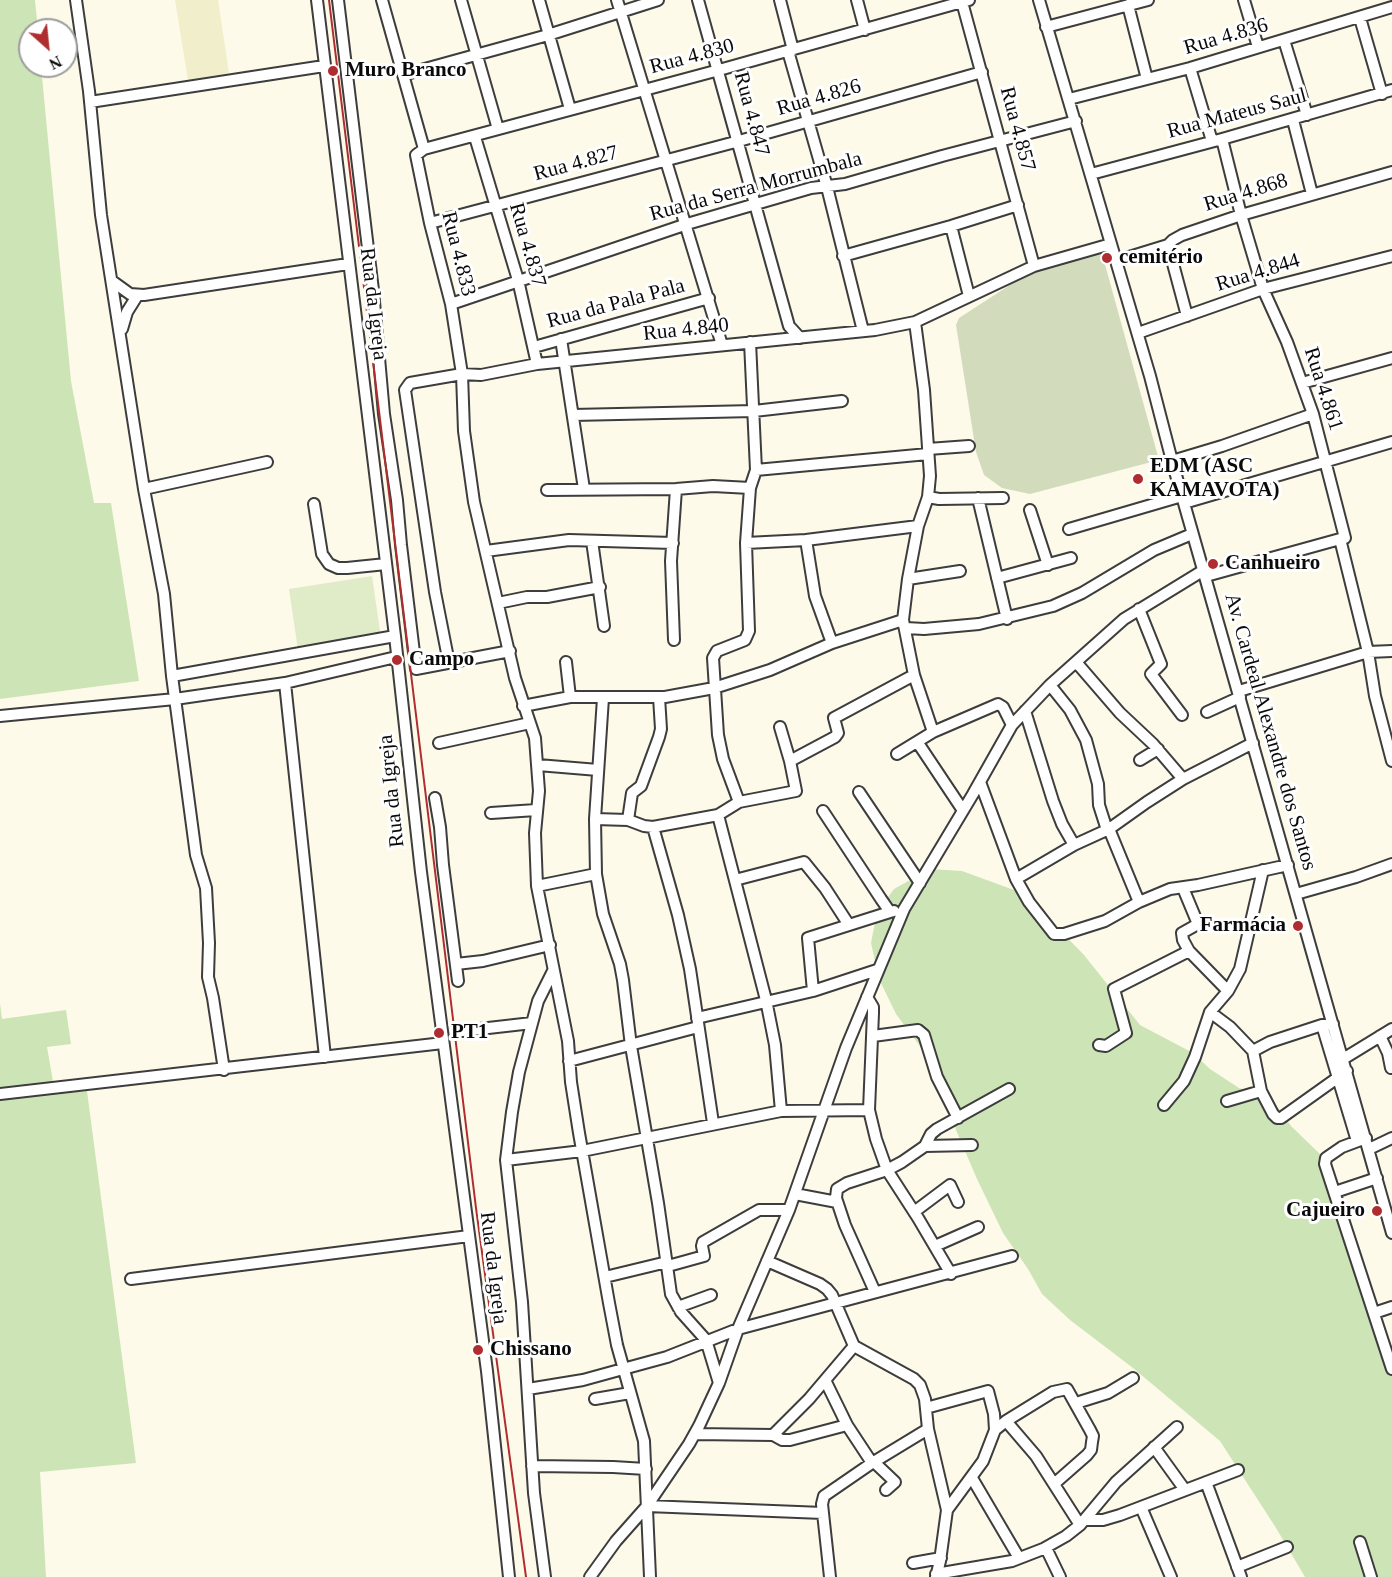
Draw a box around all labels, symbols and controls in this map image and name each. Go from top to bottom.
street label: Rua 4.836 [1181,13,1271,61]
north arrow [18,18,78,78]
street label: Rua 4.830 [647,34,737,80]
text: N [46,53,65,73]
place label: Muro Branco [345,58,467,84]
marker: Muro Branco [326,64,340,78]
street label: Rua 4.847 [728,69,774,159]
street label: Rua 4.826 [774,74,864,122]
street label: Rua Mateus Saul [1164,83,1310,145]
street label: Rua 4.857 [994,84,1040,174]
street label: Rua 4.827 [531,141,621,187]
street label: Rua da Serra Morrumbala [647,147,865,227]
street label: Rua 4.868 [1201,168,1291,218]
street label: Rua 4.837 [503,200,551,290]
street label: Rua 4.833 [435,209,481,299]
place label: cemitério [1119,245,1203,271]
street label: Rua da Igreja [354,246,392,362]
street label: Rua 4.844 [1213,248,1303,298]
marker: cemitério [1100,251,1114,265]
street label: Rua da Pala Pala [544,273,688,335]
street label: Rua 4.840 [642,313,730,347]
street label: Rua 4.861 [1298,344,1348,434]
place label: EDM (ASC KAMAVOTA) [1150,454,1279,504]
marker: EDM (ASC KAMAVOTA) [1131,472,1145,486]
place label: Canhueiro [1225,551,1320,577]
marker: Canhueiro [1206,557,1220,571]
street label: Av. Cardeal Alexandre dos Santos [1218,591,1322,873]
place label: Campo [409,647,474,673]
marker: Campo [390,653,404,667]
street label: Rua da Igreja [374,733,410,849]
place label: Farmácia [1200,913,1286,939]
marker: Farmácia [1291,919,1305,933]
place label: PT1 [451,1020,488,1046]
marker: PT1 [432,1026,446,1040]
place label: Cajueiro [1286,1198,1365,1224]
marker: Cajueiro [1370,1204,1384,1218]
street label: Rua da Igreja [474,1210,512,1326]
place label: Chissano [490,1337,572,1363]
marker: Chissano [471,1343,485,1357]

